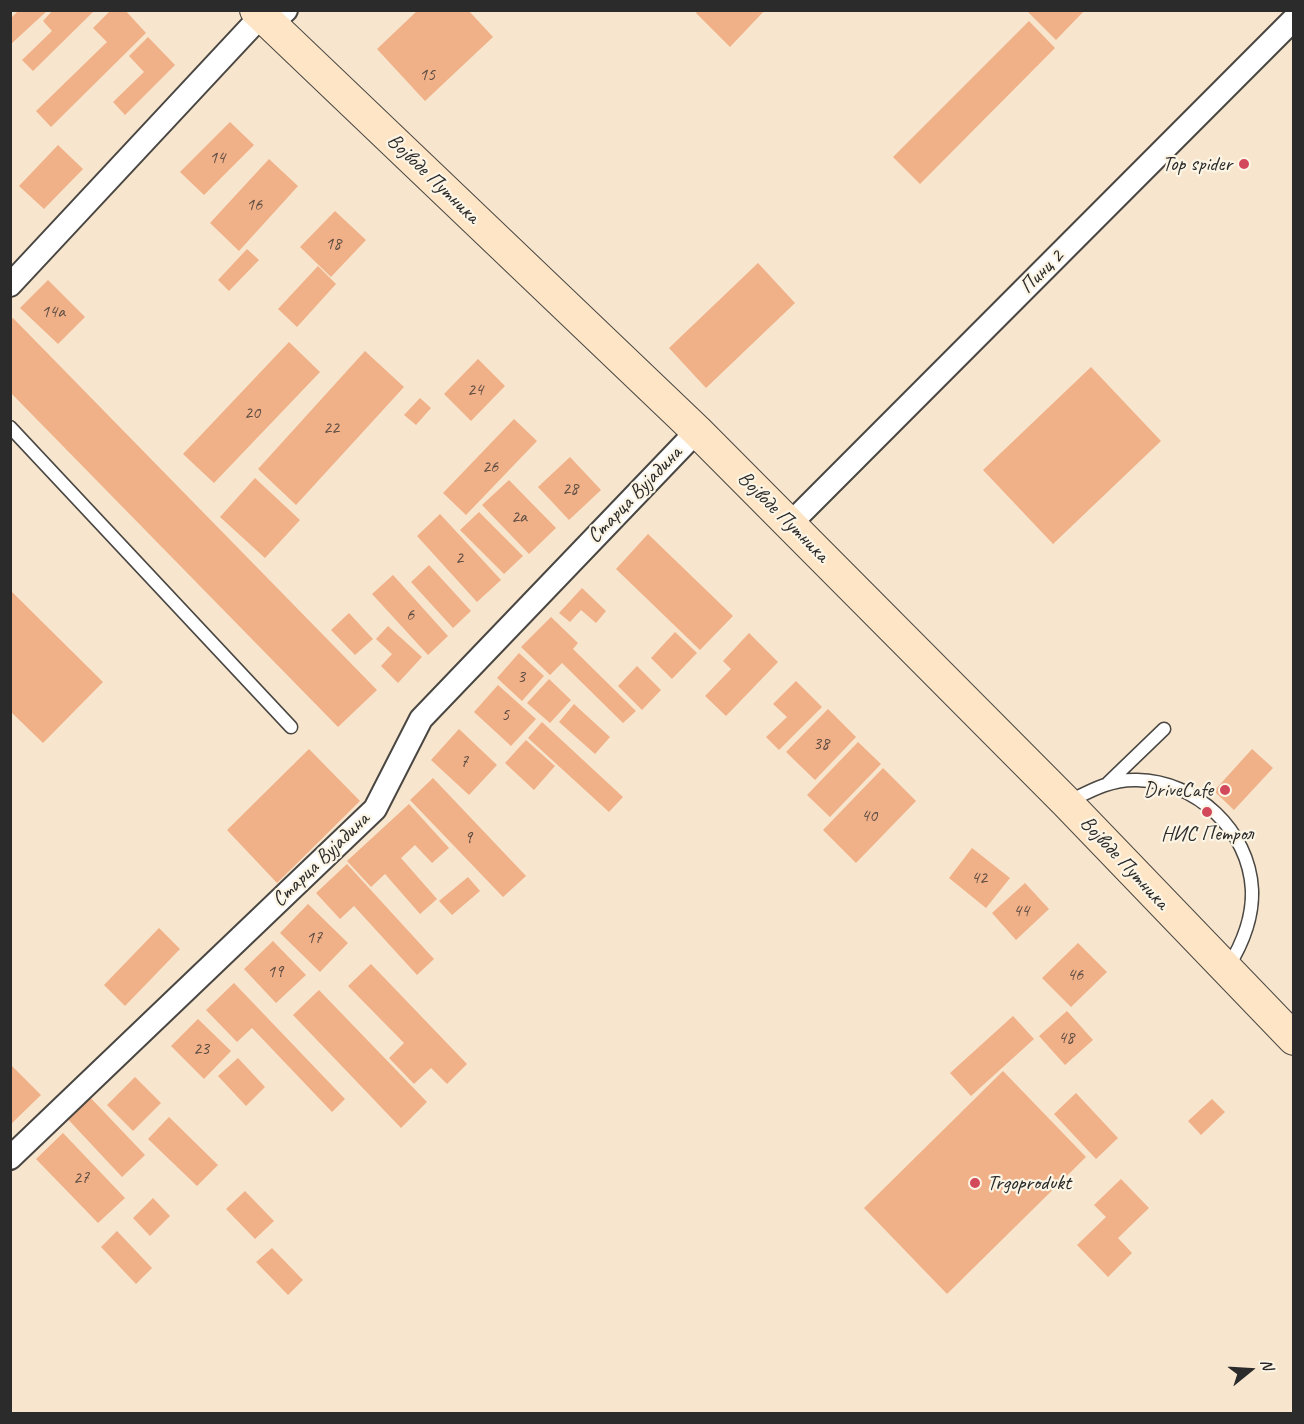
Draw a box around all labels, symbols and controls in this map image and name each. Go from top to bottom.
house number: 15 [419,64,435,86]
street label: Војводе Путника [381,129,485,229]
house number: 14 [209,147,225,169]
place label: Top spider [1162,151,1232,177]
marker: Top spider [1237,157,1251,171]
house number: 16 [246,194,262,216]
house number: 18 [325,233,341,255]
street label: Пинц 2 [1015,245,1069,299]
house number: 14a [41,301,65,323]
house number: 24 [467,379,483,401]
house number: 20 [244,402,260,424]
house number: 22 [323,417,339,439]
street label: Старца Вујадина [582,441,688,549]
house number: 26 [482,456,498,478]
street label: Војводе Путника [732,466,834,568]
house number: 28 [562,478,578,500]
house number: 2a [511,506,527,528]
house number: 2 [455,547,463,569]
house number: 6 [406,604,414,626]
house number: 3 [517,666,525,688]
house number: 5 [501,704,509,726]
house number: 38 [813,733,829,755]
house number: 7 [460,751,468,773]
place label: DriveCafe [1144,777,1213,803]
marker: DriveCafe [1218,783,1232,797]
house number: 40 [861,805,877,827]
marker: НИС Петрол [1200,805,1214,819]
street label: Старца Вујадина [267,807,375,913]
street label: Војводе Путника [1074,811,1174,915]
place label: НИС Петрол [1161,821,1253,847]
house number: 9 [464,827,472,849]
house number: 42 [971,867,987,889]
house number: 44 [1013,900,1029,922]
house number: 17 [306,927,322,949]
house number: 19 [267,961,283,983]
house number: 46 [1067,964,1083,986]
house number: 48 [1058,1027,1074,1049]
house number: 23 [193,1038,209,1060]
house number: 27 [73,1167,89,1189]
place label: Trgoprodukt [987,1170,1071,1196]
marker: Trgoprodukt [968,1176,982,1190]
north arrow [1220,1340,1280,1400]
text: N [1256,1357,1278,1372]

